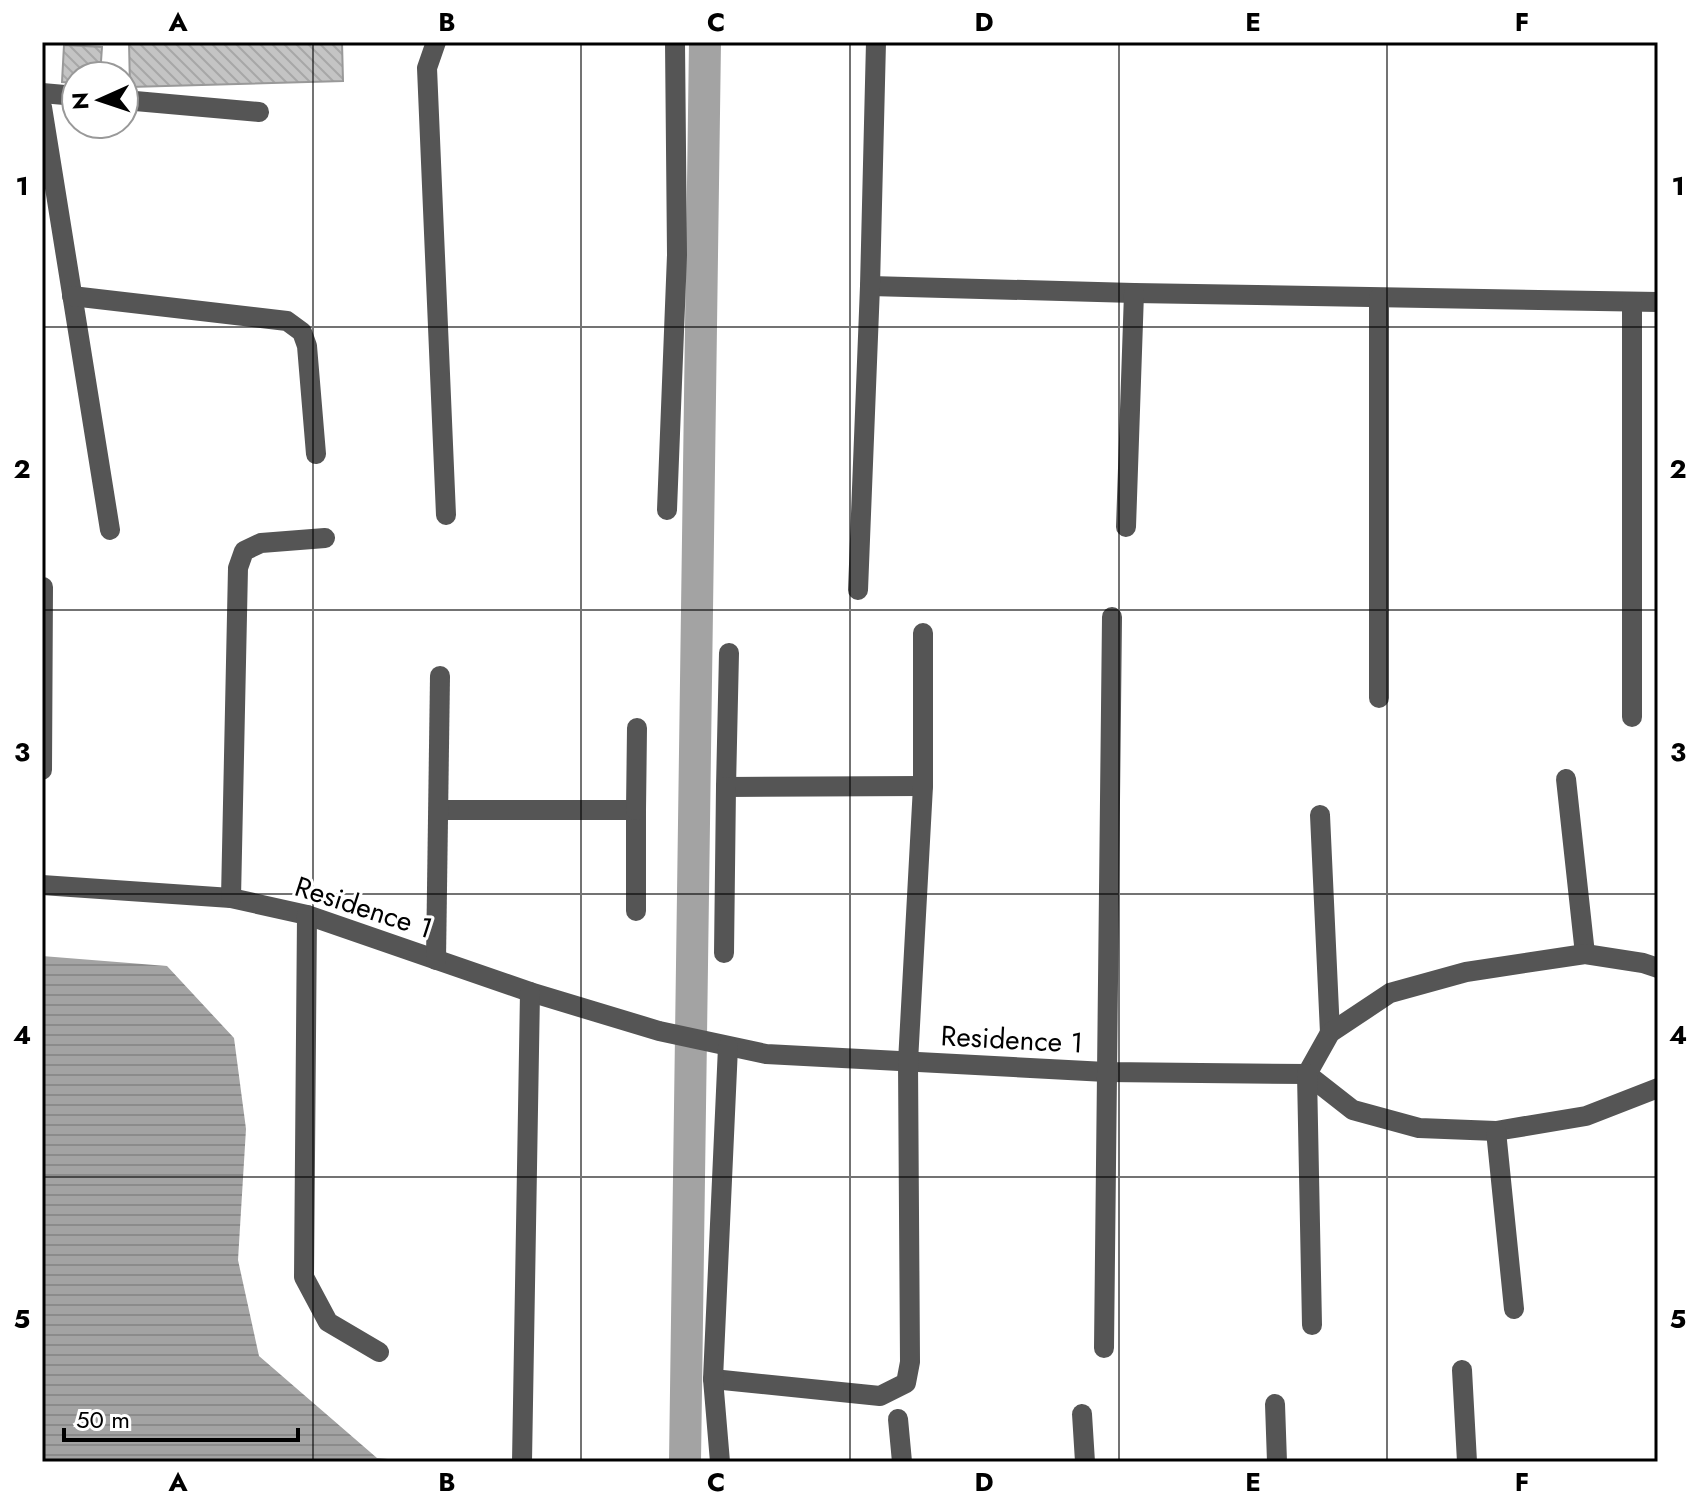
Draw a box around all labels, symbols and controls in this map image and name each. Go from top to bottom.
text: A [167,3,188,41]
text: B [438,3,456,41]
text: C [707,3,725,41]
text: D [974,3,994,41]
text: E [1245,3,1261,41]
text: F [1515,3,1529,41]
north arrow [60,60,140,140]
text: N [64,91,96,111]
text: 1 [15,167,29,205]
text: 1 [1671,167,1685,205]
text: 2 [13,450,31,488]
text: 2 [1669,450,1687,488]
text: 3 [14,733,30,771]
text: 3 [1670,733,1686,771]
street label: Residence 1 [290,866,438,949]
street label: Residence 1 [940,1015,1084,1064]
text: 4 [13,1016,31,1054]
text: 4 [1669,1016,1687,1054]
text: 5 [14,1300,30,1338]
text: 5 [1670,1300,1686,1338]
scale bar [64,1392,298,1442]
text: 50 m [76,1402,130,1437]
text: A [167,1463,188,1501]
text: B [438,1463,456,1501]
text: C [707,1463,725,1501]
text: D [974,1463,994,1501]
text: E [1245,1463,1261,1501]
text: F [1515,1463,1529,1501]

